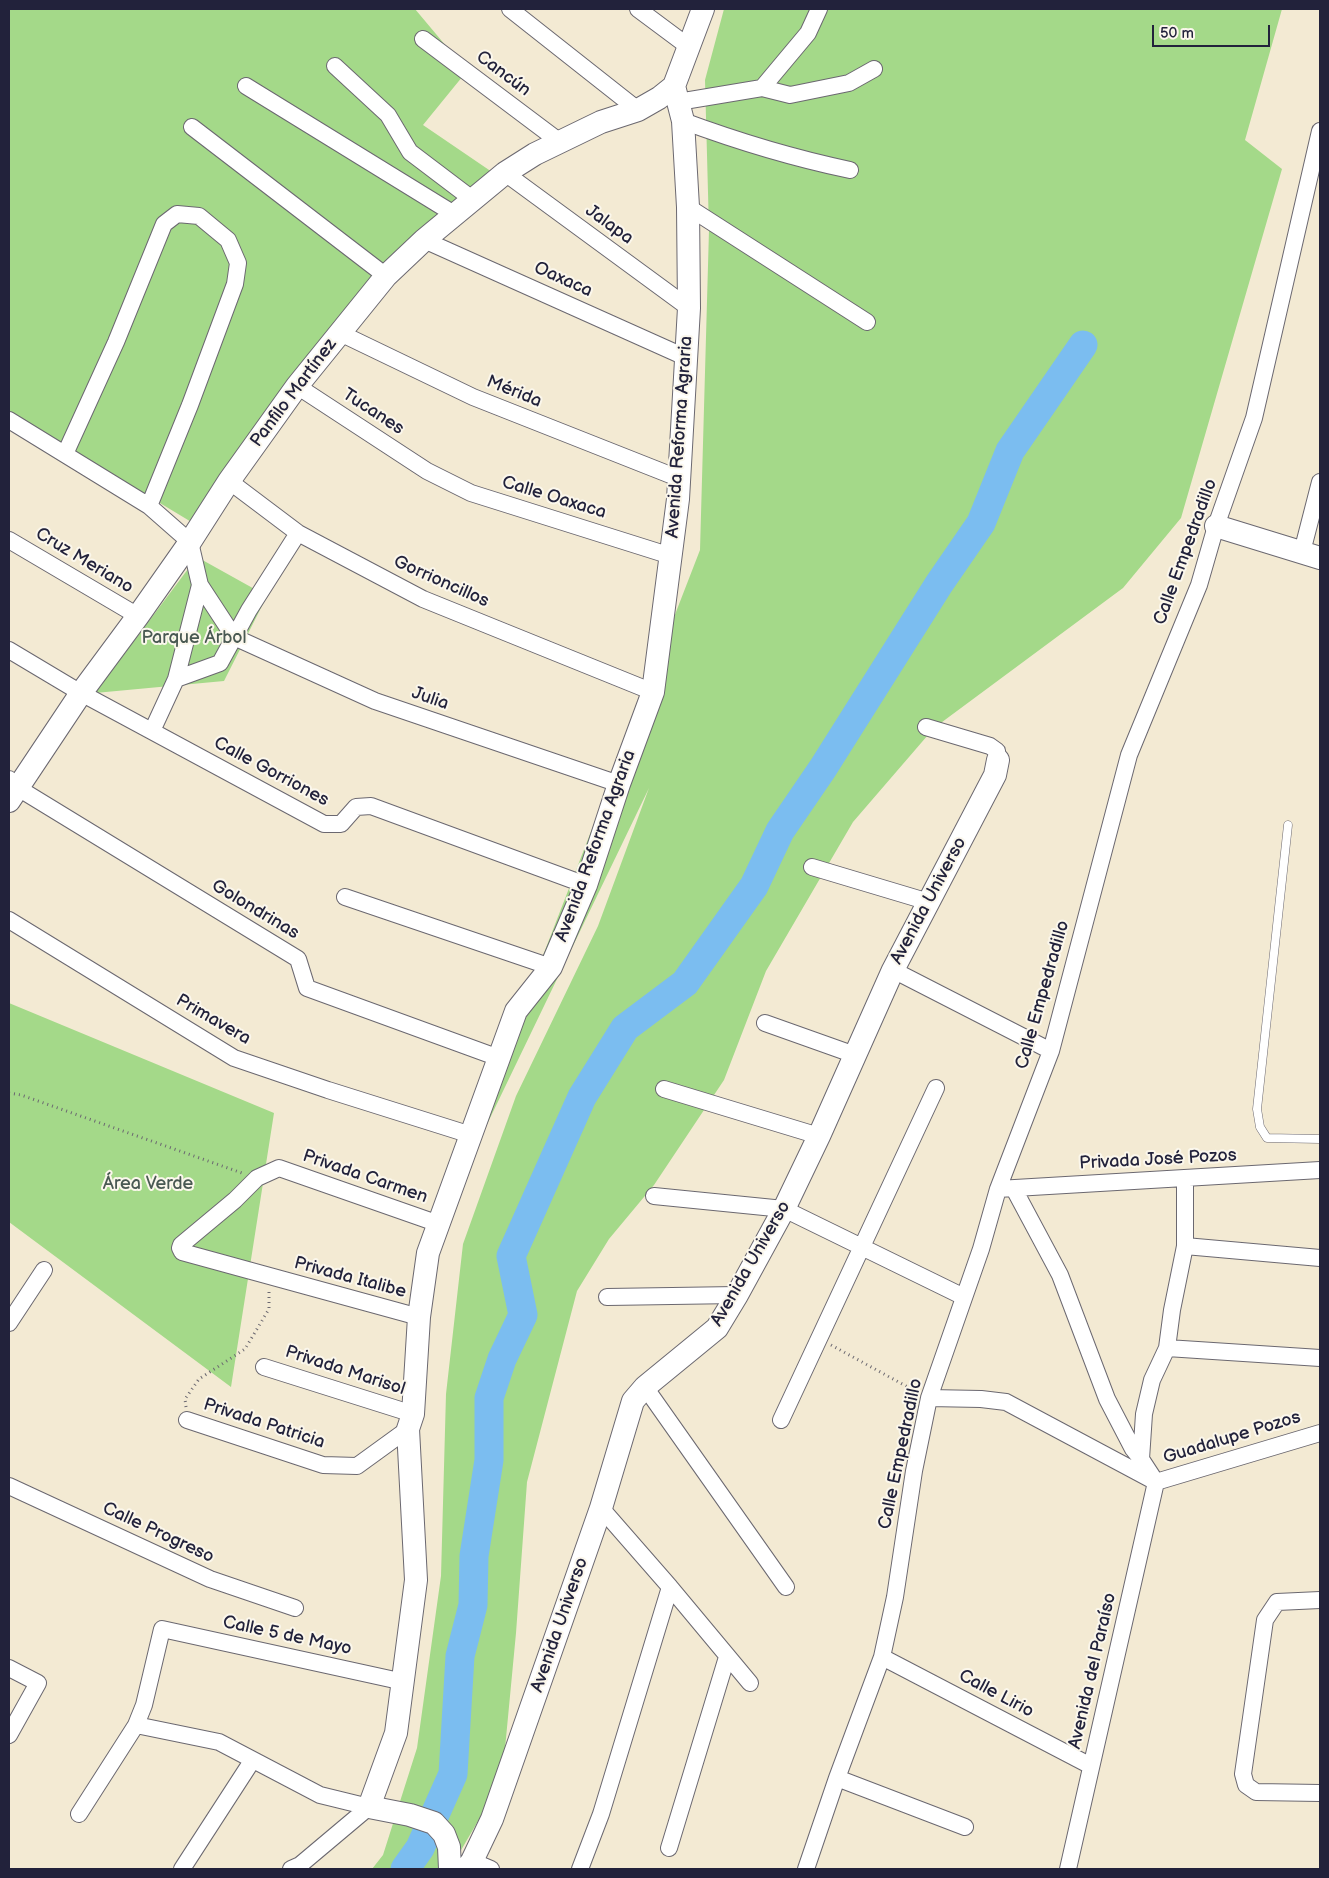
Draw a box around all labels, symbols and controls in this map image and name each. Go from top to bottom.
scale bar [1154,15,1272,47]
text: 50 m [1160,24,1194,43]
street label: Cancún [471,46,535,102]
street label: Jalapa [581,200,637,250]
street label: Oaxaca [531,258,595,302]
street label: Panfilo Martínez [246,334,342,452]
street label: Avenida Reforma Agraria [662,335,698,539]
street label: Mérida [483,371,545,413]
street label: Tucanes [338,384,408,440]
street label: Calle Oaxaca [499,472,609,524]
street label: Calle Empedradillo [1150,476,1222,628]
street label: Cruz Meriano [31,523,137,599]
street label: Gorrioncillos [390,551,492,613]
park label: Parque Árbol [141,627,247,649]
street label: Julia [409,683,451,715]
street label: Calle Gorriones [210,733,332,811]
street label: Avenida Reforma Agraria [551,747,641,945]
street label: Avenida Universo [886,834,972,968]
street label: Golondrinas [207,875,303,945]
street label: Calle Empedradillo [1011,918,1075,1072]
street label: Primavera [172,990,254,1050]
street label: Privada José Pozos [1079,1145,1237,1175]
street label: Privada Carmen [300,1146,430,1208]
park label: Área Verde [103,1173,193,1195]
street label: Avenida Universo [706,1198,796,1330]
street label: Privada Italibe [292,1253,408,1303]
street label: Privada Marisol [282,1341,408,1401]
street label: Calle Empedradillo [874,1377,928,1531]
street label: Privada Patricia [201,1394,327,1454]
street label: Guadalupe Pozos [1161,1407,1303,1469]
street label: Calle Progreso [99,1498,217,1568]
street label: Avenida Universo [527,1555,593,1695]
street label: Avenida del Paraíso [1065,1591,1121,1751]
street label: Calle 5 de Mayo [221,1612,353,1660]
street label: Calle Lirio [955,1665,1037,1723]

